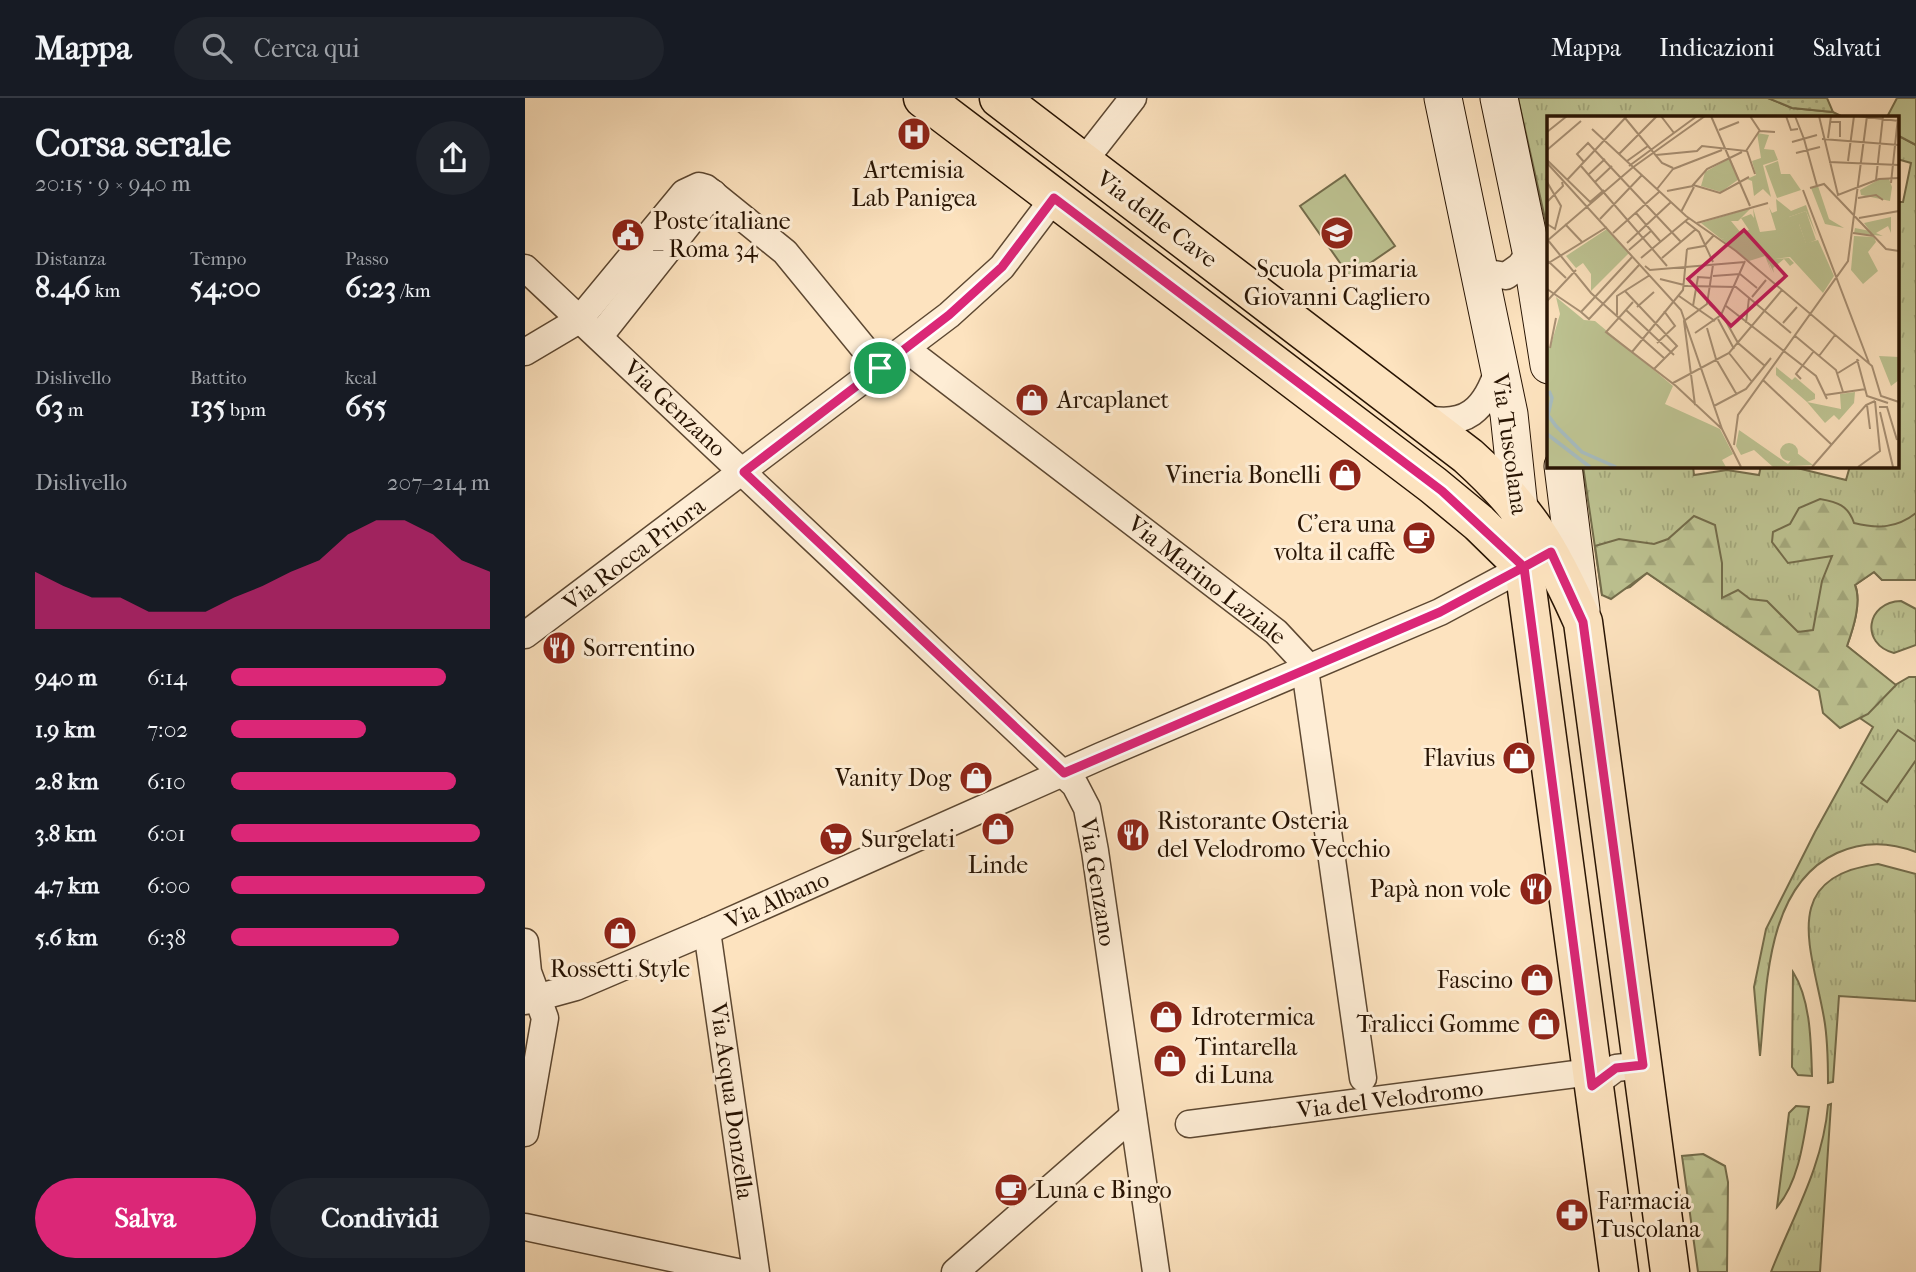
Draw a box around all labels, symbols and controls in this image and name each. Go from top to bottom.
search box [174,17,664,80]
text: Mappa [35,29,132,68]
icon: search [198,29,236,67]
text: Cerca qui [254,33,360,64]
text: Mappa [1551,34,1621,62]
text: Indicazioni [1659,34,1775,62]
text: Salvati [1813,34,1881,62]
hospital icon: Artemisia Lab Panigea [895,115,933,153]
inset map [1547,116,1899,467]
text: Corsa serale [35,121,231,166]
button: share [416,121,490,195]
place label: Artemisia Lab Panigea [851,156,978,212]
street label: Via delle Cave [1090,164,1223,274]
text: 20:15 · 9 × 940 m [35,170,191,197]
place label: Poste italiane – Roma 34 [653,207,791,263]
school or university icon: Scuola primaria Giovanni Cagliero [1318,214,1356,252]
public building icon: Poste italiane – Roma 34 [609,216,647,254]
text: Distanza [35,248,106,270]
text: Tempo [190,248,246,270]
text: Passo [345,248,389,270]
place label: Scuola primaria Giovanni Cagliero [1244,255,1430,311]
text: 8.46 [35,270,91,305]
text: 54:00 [190,270,261,305]
text: 6:23 [345,270,396,305]
text: km [91,280,120,302]
text: /km [396,280,431,302]
pin [850,338,910,398]
icon: arrive [861,349,899,387]
street label: Via Genzano [617,353,732,462]
text: Dislivello [35,367,111,389]
text: Battito [190,367,247,389]
text: kcal [345,367,377,389]
street label: Via Tuscolana [1486,371,1534,517]
shop icon: Arcaplanet [1013,381,1051,419]
place label: Arcaplanet [1056,386,1170,414]
text: 63 [35,389,64,424]
text: 135 [190,389,226,424]
text: 655 [345,389,387,424]
text: m [64,399,83,421]
text: bpm [226,399,266,421]
shop icon: Vineria Bonelli [1326,456,1364,494]
place label: Vineria Bonelli [1165,461,1321,489]
text: Dislivello [35,469,127,496]
text: 207–214 m [387,469,490,496]
street label: Via Rocca Priora [557,491,711,617]
street label: Via Marino Laziale [1121,509,1292,651]
place label: C'era una volta il caffè [1274,510,1396,566]
cafe icon: C'era una volta il caffè [1400,519,1438,557]
restaurant icon: Sorrentino [540,629,578,667]
place label: Sorrentino [583,634,695,662]
text: 940 m [35,664,97,691]
text: 6:14 [147,664,187,691]
text: 1.9 km [35,716,95,743]
text: 7:02 [147,716,188,743]
shop icon: Flavius [1500,739,1538,777]
place label: Flavius [1423,744,1495,772]
shop icon: Vanity Dog [957,759,995,797]
place label: Vanity Dog [834,764,952,792]
text: 2.8 km [35,768,99,795]
text: 6:10 [147,768,186,795]
place label: Ristorante Osteria del Velodromo Vecchio [1157,807,1390,863]
shop icon: Linde [979,810,1017,848]
street label: Via Genzano [1074,815,1122,948]
restaurant icon: Ristorante Osteria del Velodromo Vecchio [1114,816,1152,854]
text: 3.8 km [35,820,96,847]
text: 6:01 [147,820,186,847]
supermarket icon: Surgelati [817,820,855,858]
place label: Surgelati [861,825,955,853]
place label: Linde [968,851,1028,879]
street label: Via Albano [720,865,833,936]
restaurant icon: Papà non vole [1517,870,1555,908]
text: 4.7 km [35,872,99,899]
text: 6:00 [147,872,190,899]
place label: Papà non vole [1370,875,1511,903]
shop icon: Rossetti Style [601,914,639,952]
text: 5.6 km [35,924,98,951]
text: 6:38 [147,924,186,951]
place label: Rossetti Style [550,955,690,983]
shop icon: Fascino [1518,961,1556,999]
place label: Fascino [1437,966,1513,994]
shop icon: Idrotermica [1147,998,1185,1036]
street label: Via Acqua Donzella [704,1000,760,1202]
place label: Idrotermica [1191,1003,1315,1031]
shop icon: Tralicci Gomme [1525,1005,1563,1043]
place label: Tralicci Gomme [1356,1010,1520,1038]
place label: Tintarella di Luna [1195,1033,1298,1089]
shop icon: Tintarella di Luna [1151,1042,1189,1080]
street label: Via del Velodromo [1294,1074,1485,1124]
cafe icon: Luna e Bingo [992,1171,1030,1209]
place label: Luna e Bingo [1035,1176,1172,1204]
button: Salva [35,1178,256,1258]
button: Condividi [270,1178,490,1258]
place label: Farmacia Tuscolana [1597,1187,1701,1243]
pharmacy icon: Farmacia Tuscolana [1553,1196,1591,1234]

